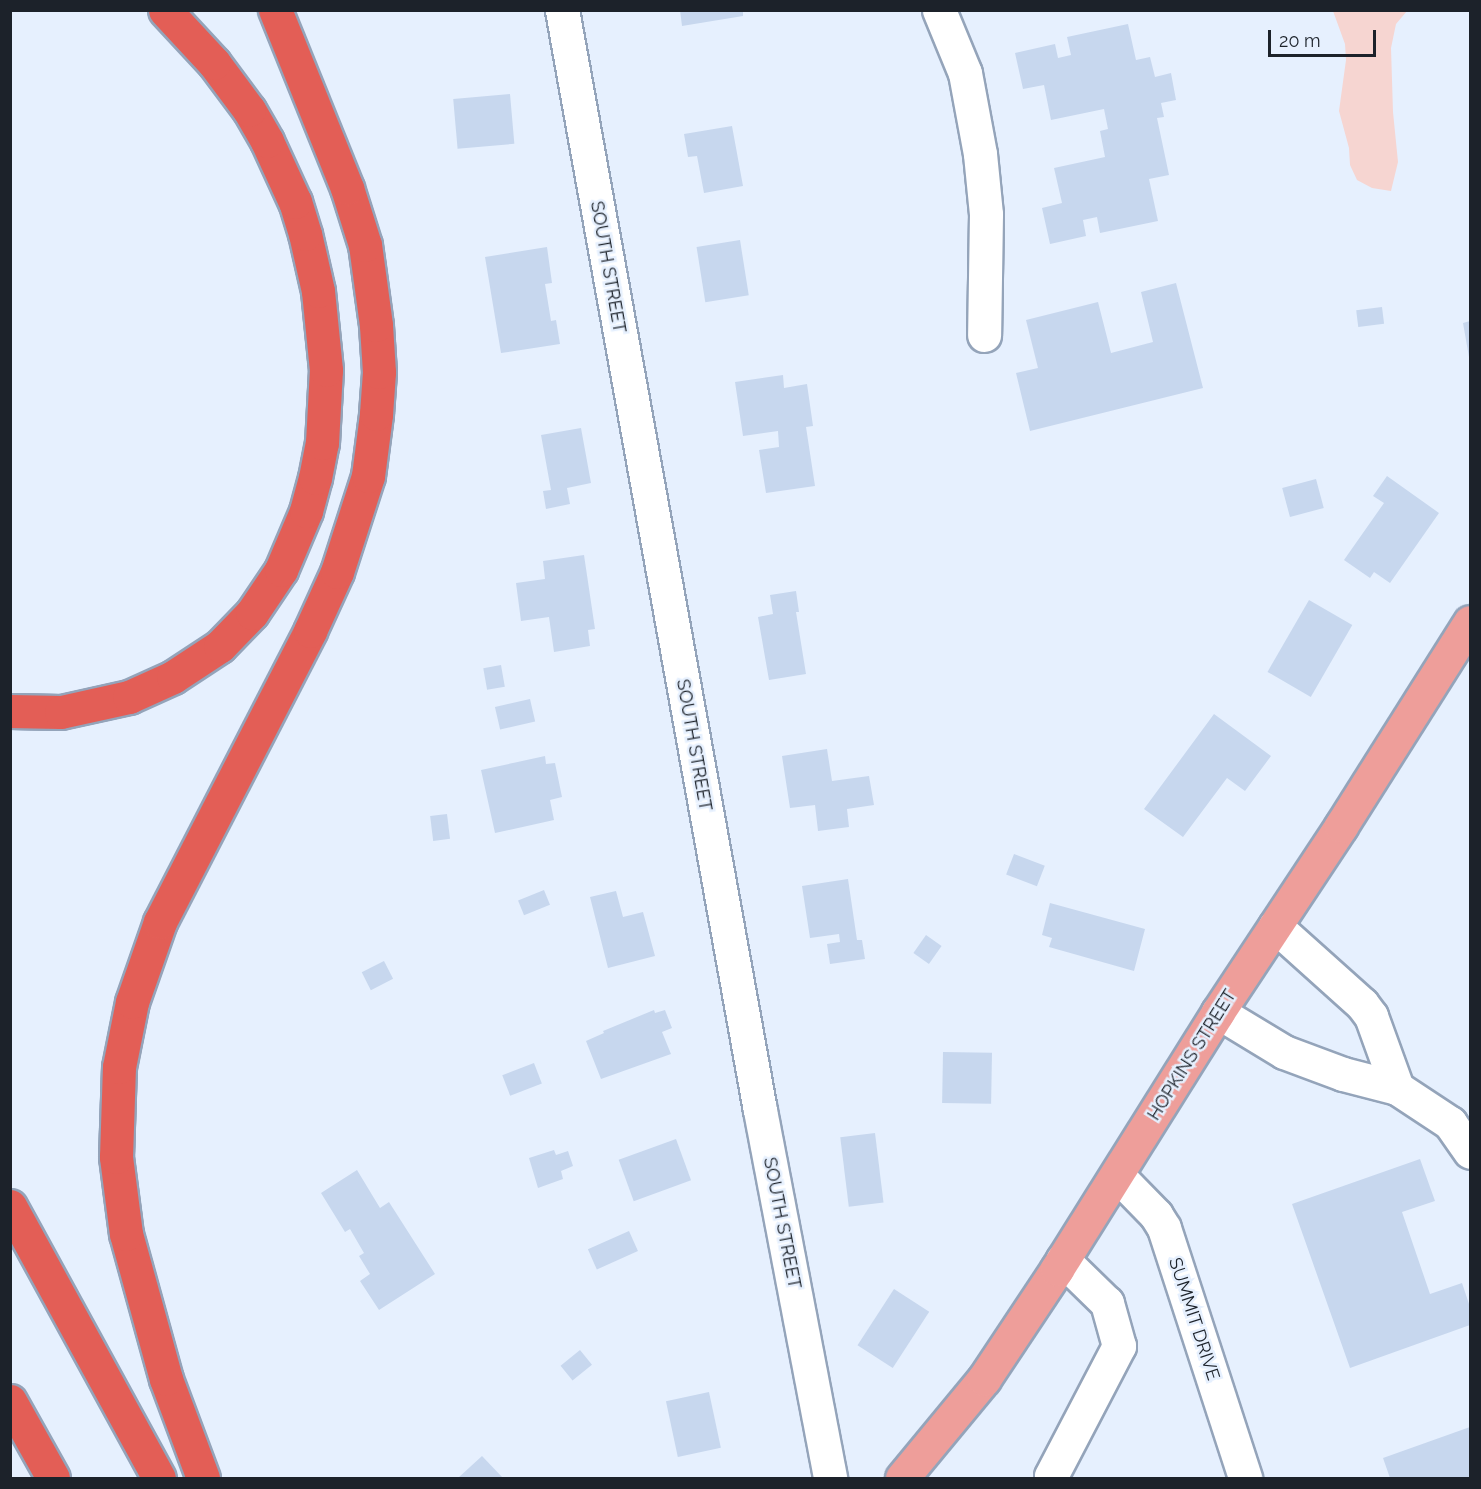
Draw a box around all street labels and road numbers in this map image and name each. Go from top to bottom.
street label: SOUTH STREET [586,199,630,335]
street label: SOUTH STREET [672,677,716,813]
street label: HOPKINS STREET [1143,986,1241,1124]
street label: SOUTH STREET [759,1155,805,1291]
street label: SUMMIT DRIVE [1164,1255,1224,1383]

